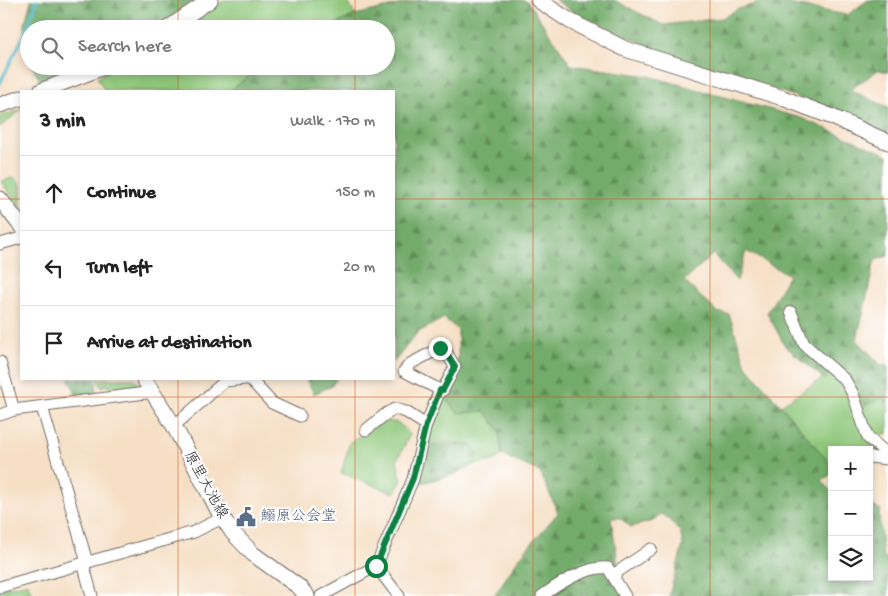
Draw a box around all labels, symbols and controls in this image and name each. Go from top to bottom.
search box [20,20,395,75]
icon: search [38,34,66,62]
text: Search here [78,36,172,59]
text: 3 min [40,110,85,135]
text: Walk · 170 m [290,113,375,132]
icon: ahead [40,179,68,207]
text: Continue [87,182,156,205]
text: 150 m [336,184,375,203]
icon: left [40,254,68,282]
text: Turn left [87,257,151,280]
text: 20 m [343,259,375,278]
icon: arrive [40,329,68,357]
text: Arrive at destination [87,332,251,355]
route end [429,337,452,360]
map controls [828,446,873,581]
button: + [828,446,873,491]
street label: 原里大池線 [179,447,232,522]
button: − [828,491,873,536]
public building icon: 鰯原公会堂 [235,506,257,528]
place label: 鰯原公会堂 [261,507,336,526]
button: layers [828,536,873,581]
route start [365,555,388,578]

